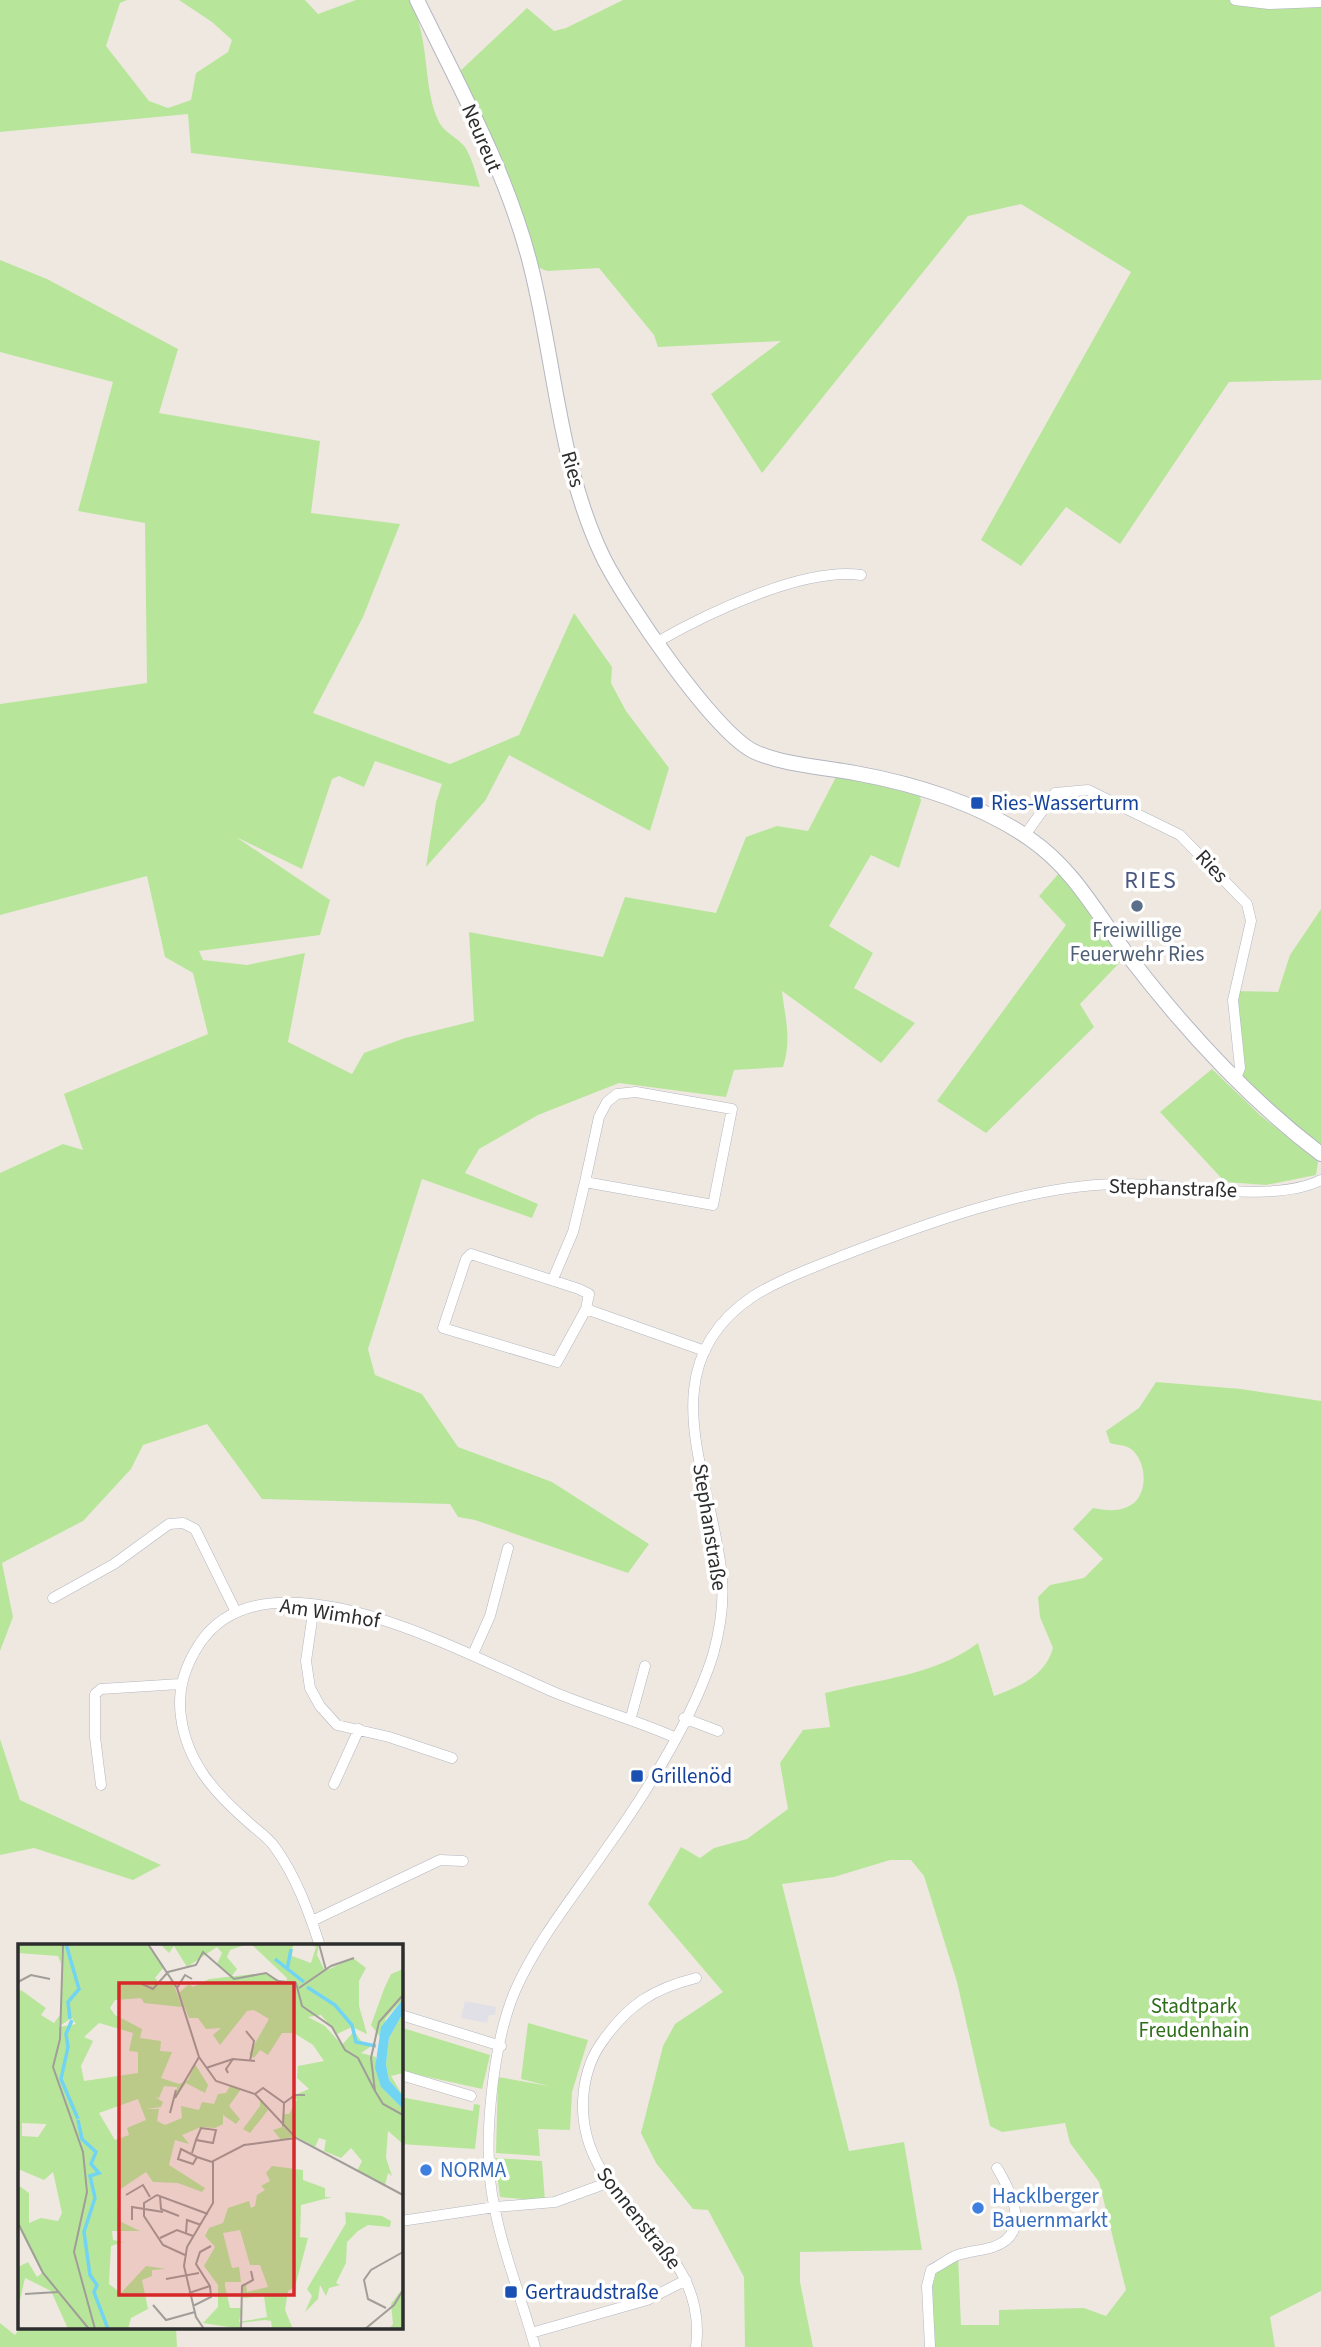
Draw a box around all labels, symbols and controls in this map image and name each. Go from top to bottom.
street label: Neureut [454,99,510,177]
street label: Ries [554,447,592,491]
place label: Ries-Wasserturm [991,788,1139,818]
marker: Ries-Wasserturm [969,795,985,811]
street label: Ries [1189,842,1235,890]
district label: RIES [1124,863,1178,898]
marker: Freiwillige Feuerwehr Ries [1129,898,1145,914]
place label: Freiwillige Feuerwehr Ries [1070,915,1205,969]
street label: Stephanstraße [1108,1171,1238,1205]
street label: Stephanstraße [685,1461,735,1593]
street label: Am Wimhof [278,1590,383,1636]
place label: Grillenöd [651,1761,732,1791]
marker: Grillenöd [629,1768,645,1784]
inset map [18,1944,402,2330]
park label: Stadtpark Freudenhain [1138,1991,1250,2045]
place label: NORMA [440,2155,507,2185]
street label: Sonnenstraße [589,2160,689,2276]
marker: NORMA [418,2162,434,2178]
place label: Hacklberger Bauernmarkt [992,2181,1108,2235]
marker: Hacklberger Bauernmarkt [970,2200,986,2216]
place label: Gertraudstraße [525,2277,659,2307]
marker: Gertraudstraße [503,2284,519,2300]

